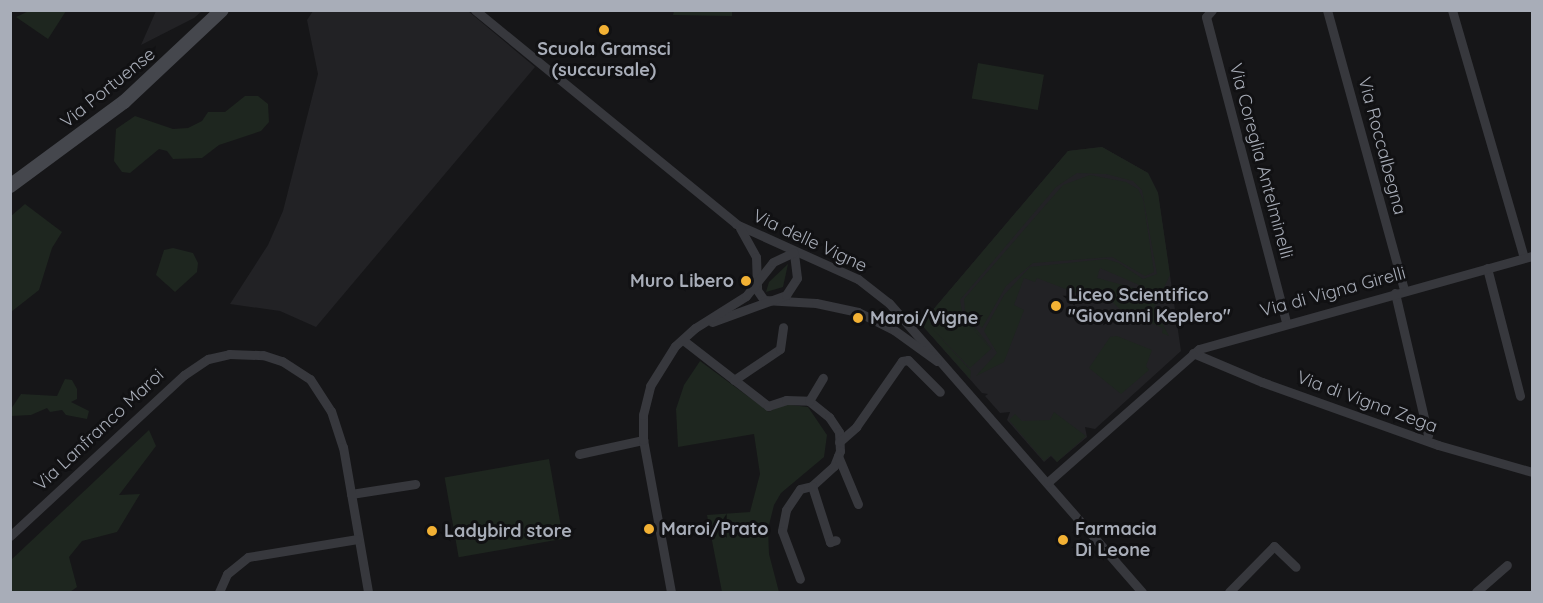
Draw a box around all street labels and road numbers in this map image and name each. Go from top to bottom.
street label: Via Portuense [56,43,160,133]
street label: Via Coreglia Antelminelli [1225,61,1297,261]
street label: Via Roccalbegna [1353,75,1411,217]
street label: Via delle Vigne [749,205,871,277]
street label: Via di Vigna Girelli [1258,262,1408,322]
street label: Via Lanfranco Maroi [30,364,168,496]
street label: Via di Vigna Zega [1294,367,1440,437]

